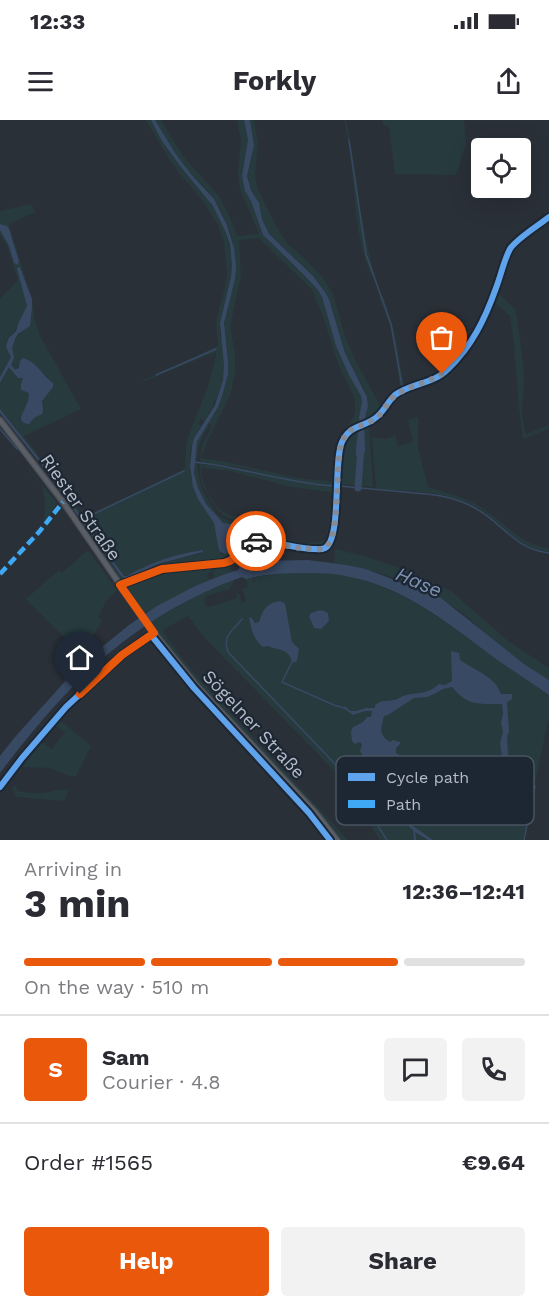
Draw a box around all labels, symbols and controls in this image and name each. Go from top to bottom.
text: 12:33 [30,9,85,34]
icon: menu [24,65,57,98]
text: Forkly [233,65,316,97]
icon: share [492,65,525,98]
map controls [471,138,531,198]
button: locate [471,138,531,198]
pin [416,312,467,374]
icon: bag [425,321,458,354]
street label: Riester Straße [36,450,126,564]
courier [226,511,286,571]
icon: car [240,525,273,558]
water label: Hase [392,562,446,602]
pin [54,632,105,694]
icon: home [63,641,96,674]
street label: Sögelner Straße [198,666,310,782]
legend [336,756,534,825]
text: Cycle path [386,768,469,787]
text: Path [386,795,421,814]
text: Arriving in [24,857,122,881]
text: 12:36–12:41 [402,879,525,904]
text: 3 min [24,881,131,926]
text: On the way · 510 m [24,975,209,999]
button: chat [384,1038,447,1101]
button: phone [462,1038,525,1101]
text: Sam [102,1045,150,1070]
text: S [48,1057,63,1082]
text: Courier · 4.8 [102,1070,221,1094]
text: Order #1565 [24,1150,153,1175]
text: €9.64 [462,1150,525,1175]
button: Help [24,1227,269,1296]
button: Share [281,1227,525,1296]

